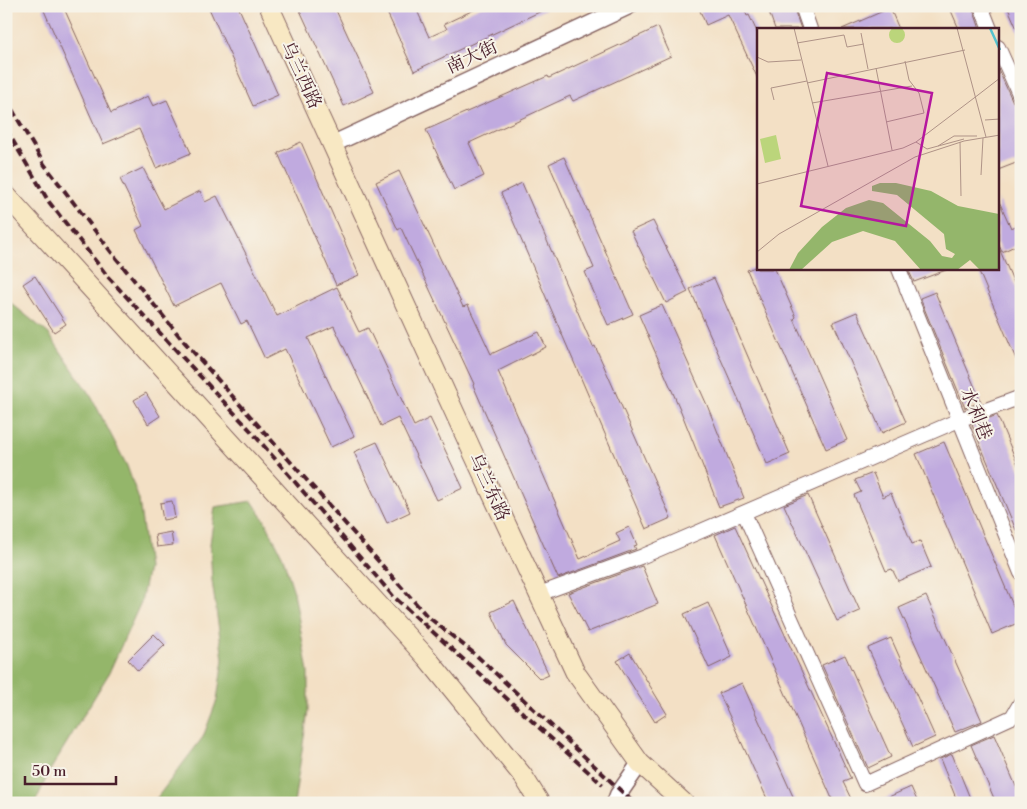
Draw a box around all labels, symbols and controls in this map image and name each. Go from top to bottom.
inset map [757,28,1000,270]
street label: 南大街 [443,35,501,79]
street label: 乌兰西路 [275,38,327,112]
street label: 水利巷 [955,385,997,443]
street label: 乌兰东路 [463,450,515,524]
scale bar [25,754,116,786]
text: 50 m [32,762,66,781]

